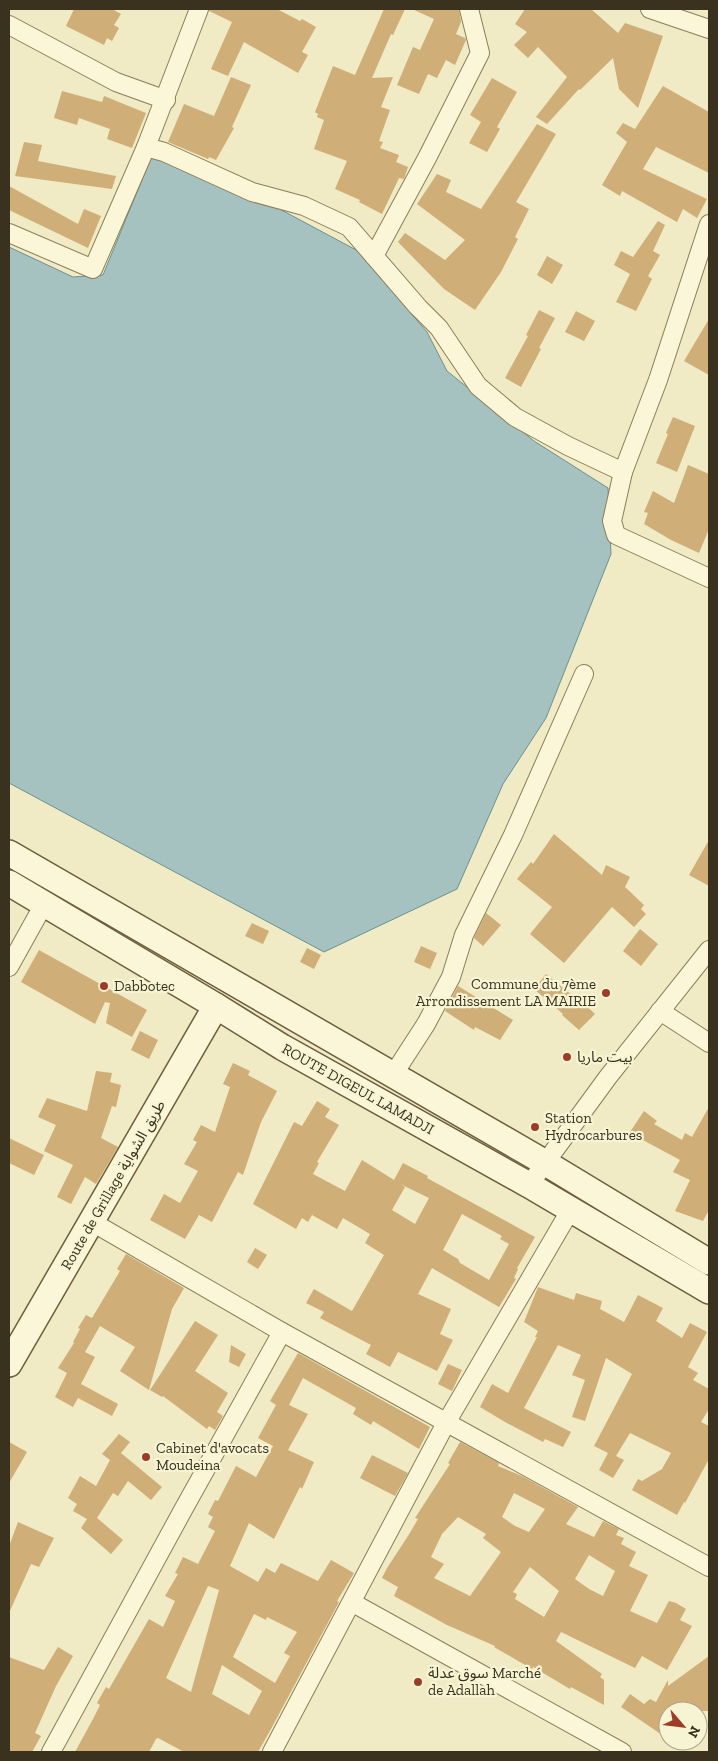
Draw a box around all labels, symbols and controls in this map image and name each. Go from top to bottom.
place label: Commune du 7ème Arrondissement LA MAIRIE [416,975,596,1010]
place label: Dabbotec [114,977,175,995]
marker: Dabbotec [98,980,110,992]
marker: Commune du 7ème Arrondissement LA MAIRIE [600,987,612,999]
street label: ROUTE DIGEUL LAMADJI [279,1040,437,1138]
place label: بيت ماريا [577,1048,633,1066]
marker: بيت ماريا [561,1051,573,1063]
street label: Route de Grillage طريق الشواية [57,1097,170,1274]
place label: Station Hydrocarbures [545,1109,642,1144]
marker: Station Hydrocarbures [529,1121,541,1133]
place label: Cabinet d'avocats Moudeina [156,1439,269,1474]
marker: Cabinet d'avocats Moudeina [140,1451,152,1463]
place label: سوق عدلة Marché de Adallah [428,1664,541,1699]
marker: سوق عدلة Marché de Adallah [412,1676,424,1688]
north arrow [658,1701,708,1751]
text: N [684,1723,704,1741]

